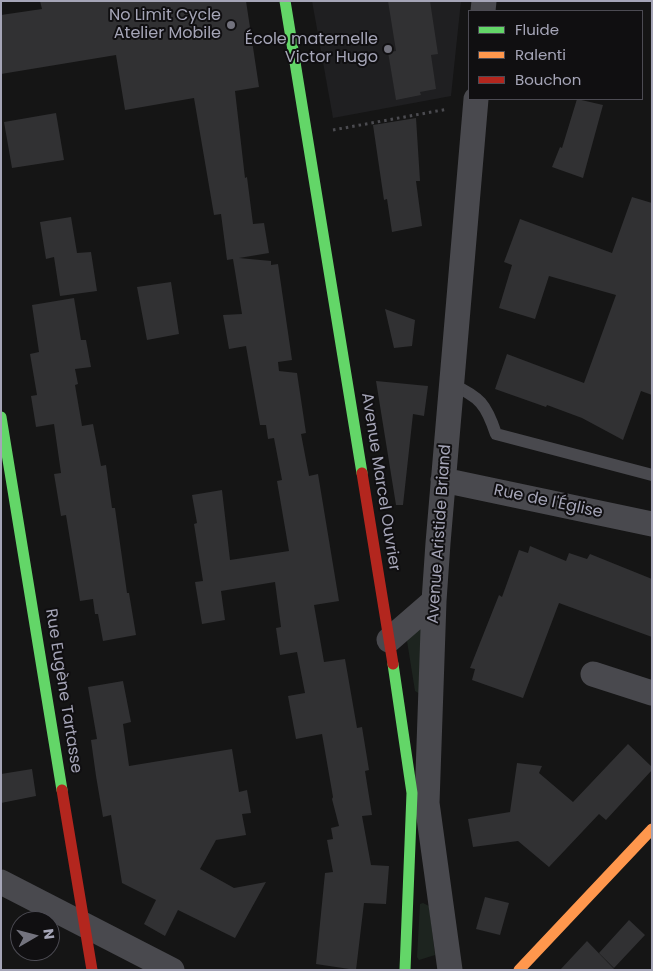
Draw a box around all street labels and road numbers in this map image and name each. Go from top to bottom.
street label: Avenue Marcel Ouvrier [356,391,404,573]
street label: Avenue Aristide Briand [424,444,456,624]
street label: Rue de l'Église [492,481,604,523]
street label: Rue Eugène Tartasse [40,607,86,775]

